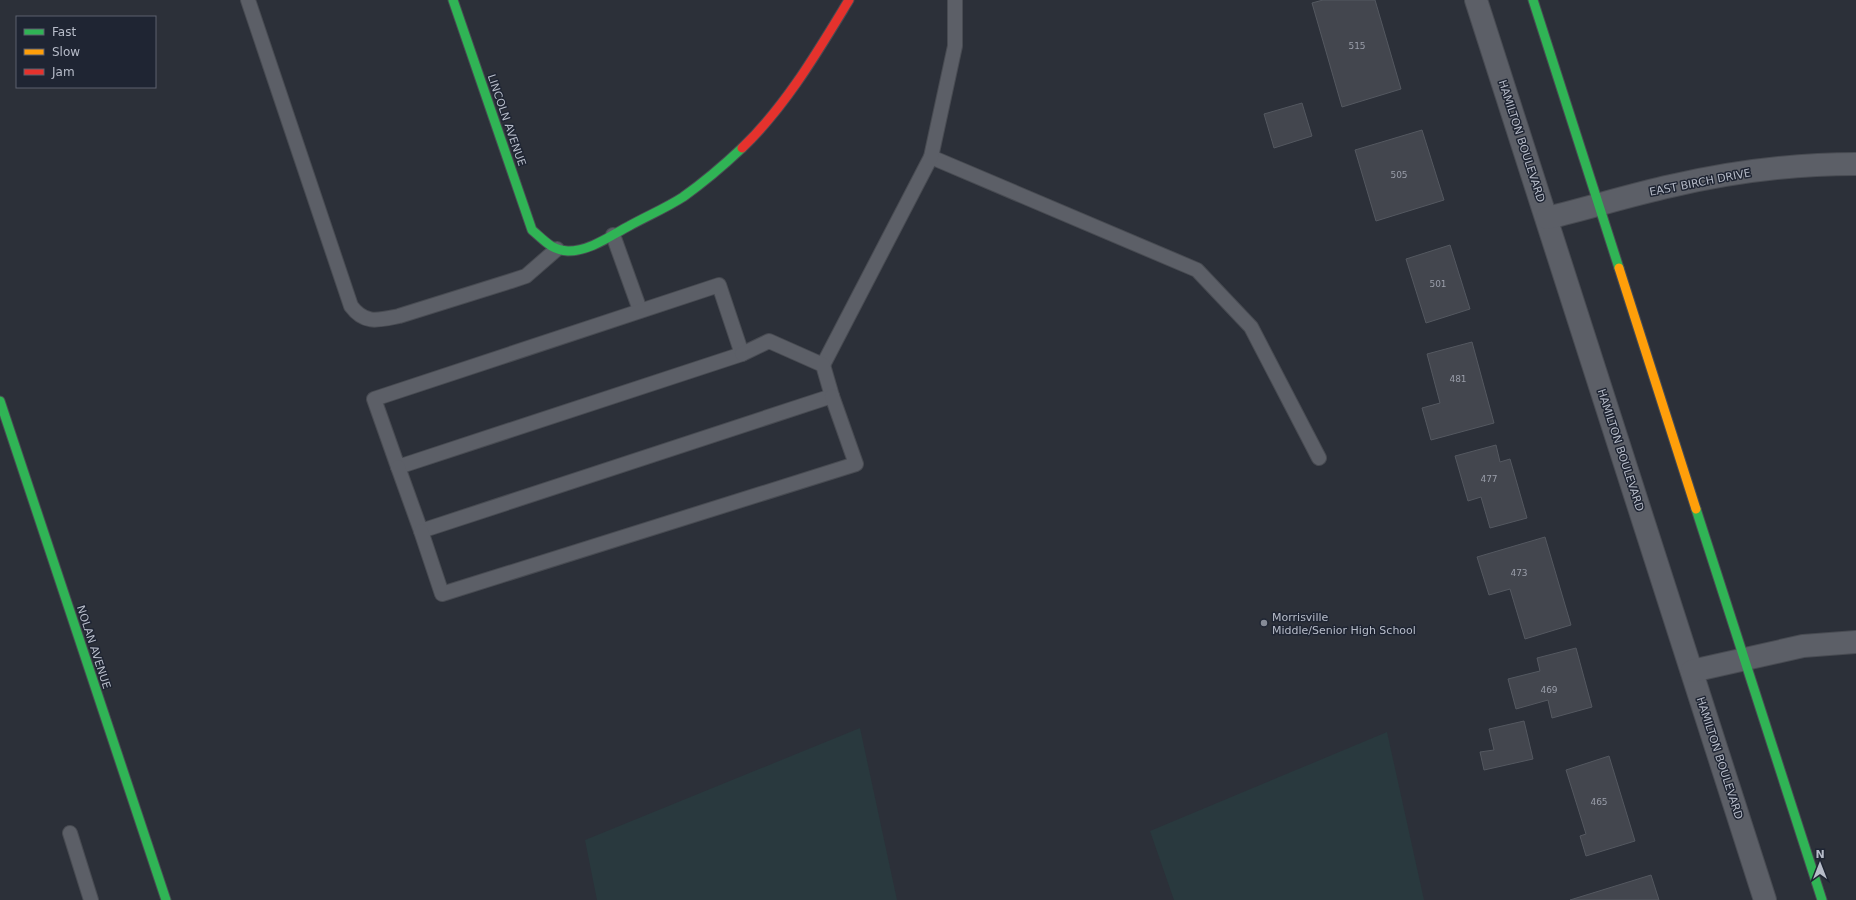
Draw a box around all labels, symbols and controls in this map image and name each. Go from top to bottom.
legend [16,16,156,88]
text: Fast [52,25,76,39]
house number: 515 [1348,41,1366,51]
text: Slow [52,45,80,59]
text: Jam [51,65,75,79]
street label: LINCOLN AVENUE [485,73,528,168]
street label: HAMILTON BOULEVARD [1496,78,1547,204]
street label: EAST BIRCH DRIVE [1648,166,1752,199]
house number: 505 [1390,170,1408,180]
house number: 501 [1429,279,1447,289]
house number: 481 [1449,374,1467,384]
street label: HAMILTON BOULEVARD [1595,387,1646,513]
house number: 477 [1480,474,1498,484]
house number: 473 [1510,568,1528,578]
street label: NOLAN AVENUE [74,604,113,691]
place label: Morrisville Middle/Senior High School [1272,611,1416,637]
marker: Morrisville Middle/Senior High School [1259,618,1269,628]
house number: 469 [1540,685,1558,695]
street label: HAMILTON BOULEVARD [1694,695,1745,821]
house number: 465 [1590,797,1608,807]
north arrow [1800,844,1840,884]
text: N [1815,848,1825,861]

